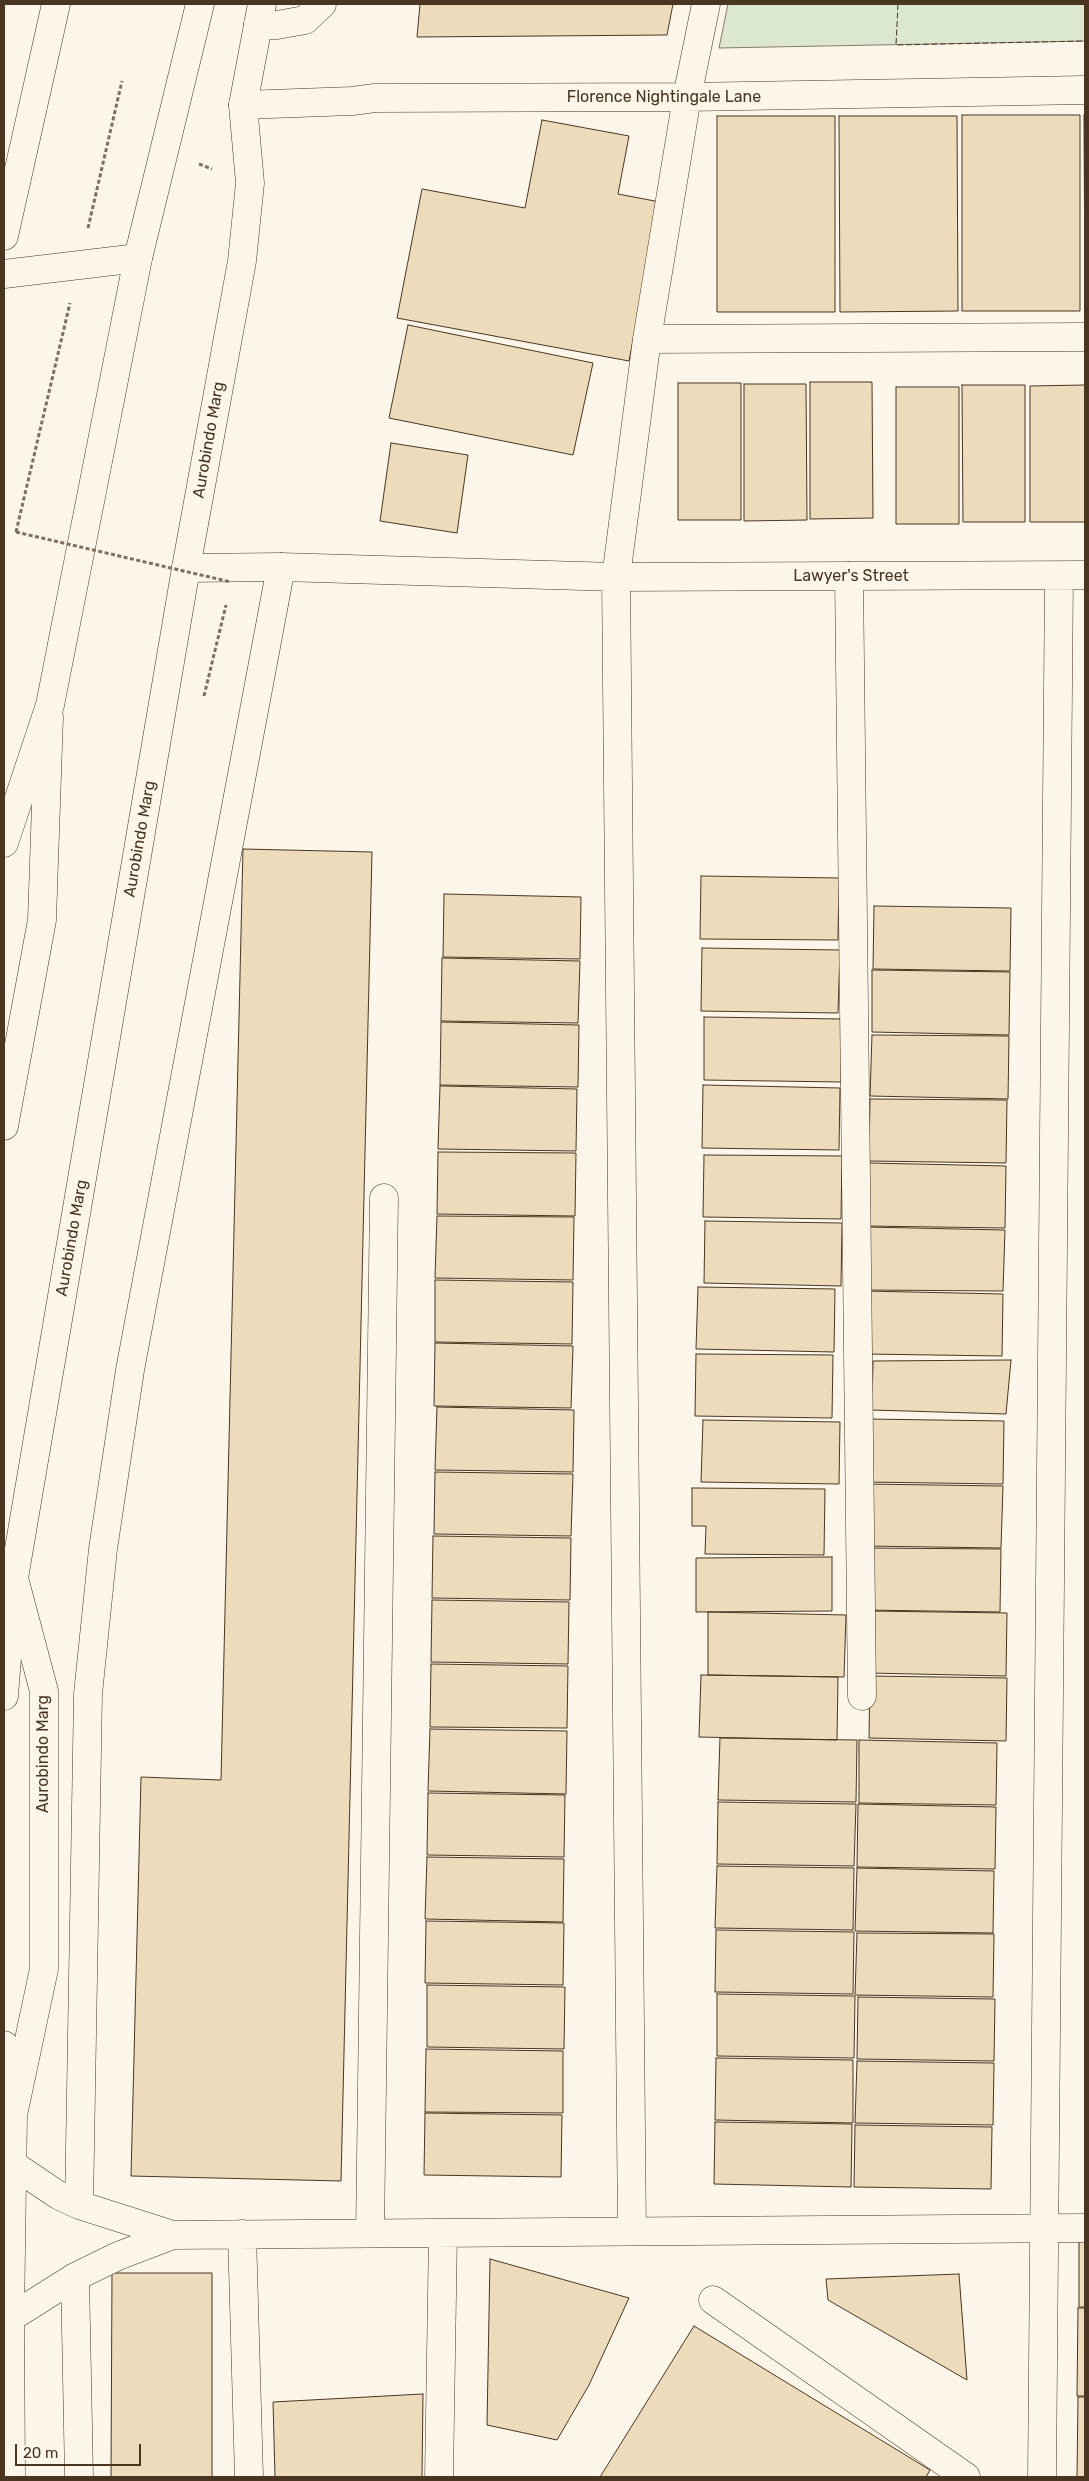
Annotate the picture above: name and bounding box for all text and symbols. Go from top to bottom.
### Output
street label: Florence Nightingale Lane [567,87,761,107]
street label: Aurobindo Marg [189,380,229,500]
street label: Lawyer's Street [793,566,909,586]
street label: Aurobindo Marg [120,779,160,899]
street label: Aurobindo Marg [52,1178,92,1298]
street label: Aurobindo Marg [33,1695,53,1813]
scale bar [18,2434,144,2466]
text: 20 m [23,2444,58,2462]

